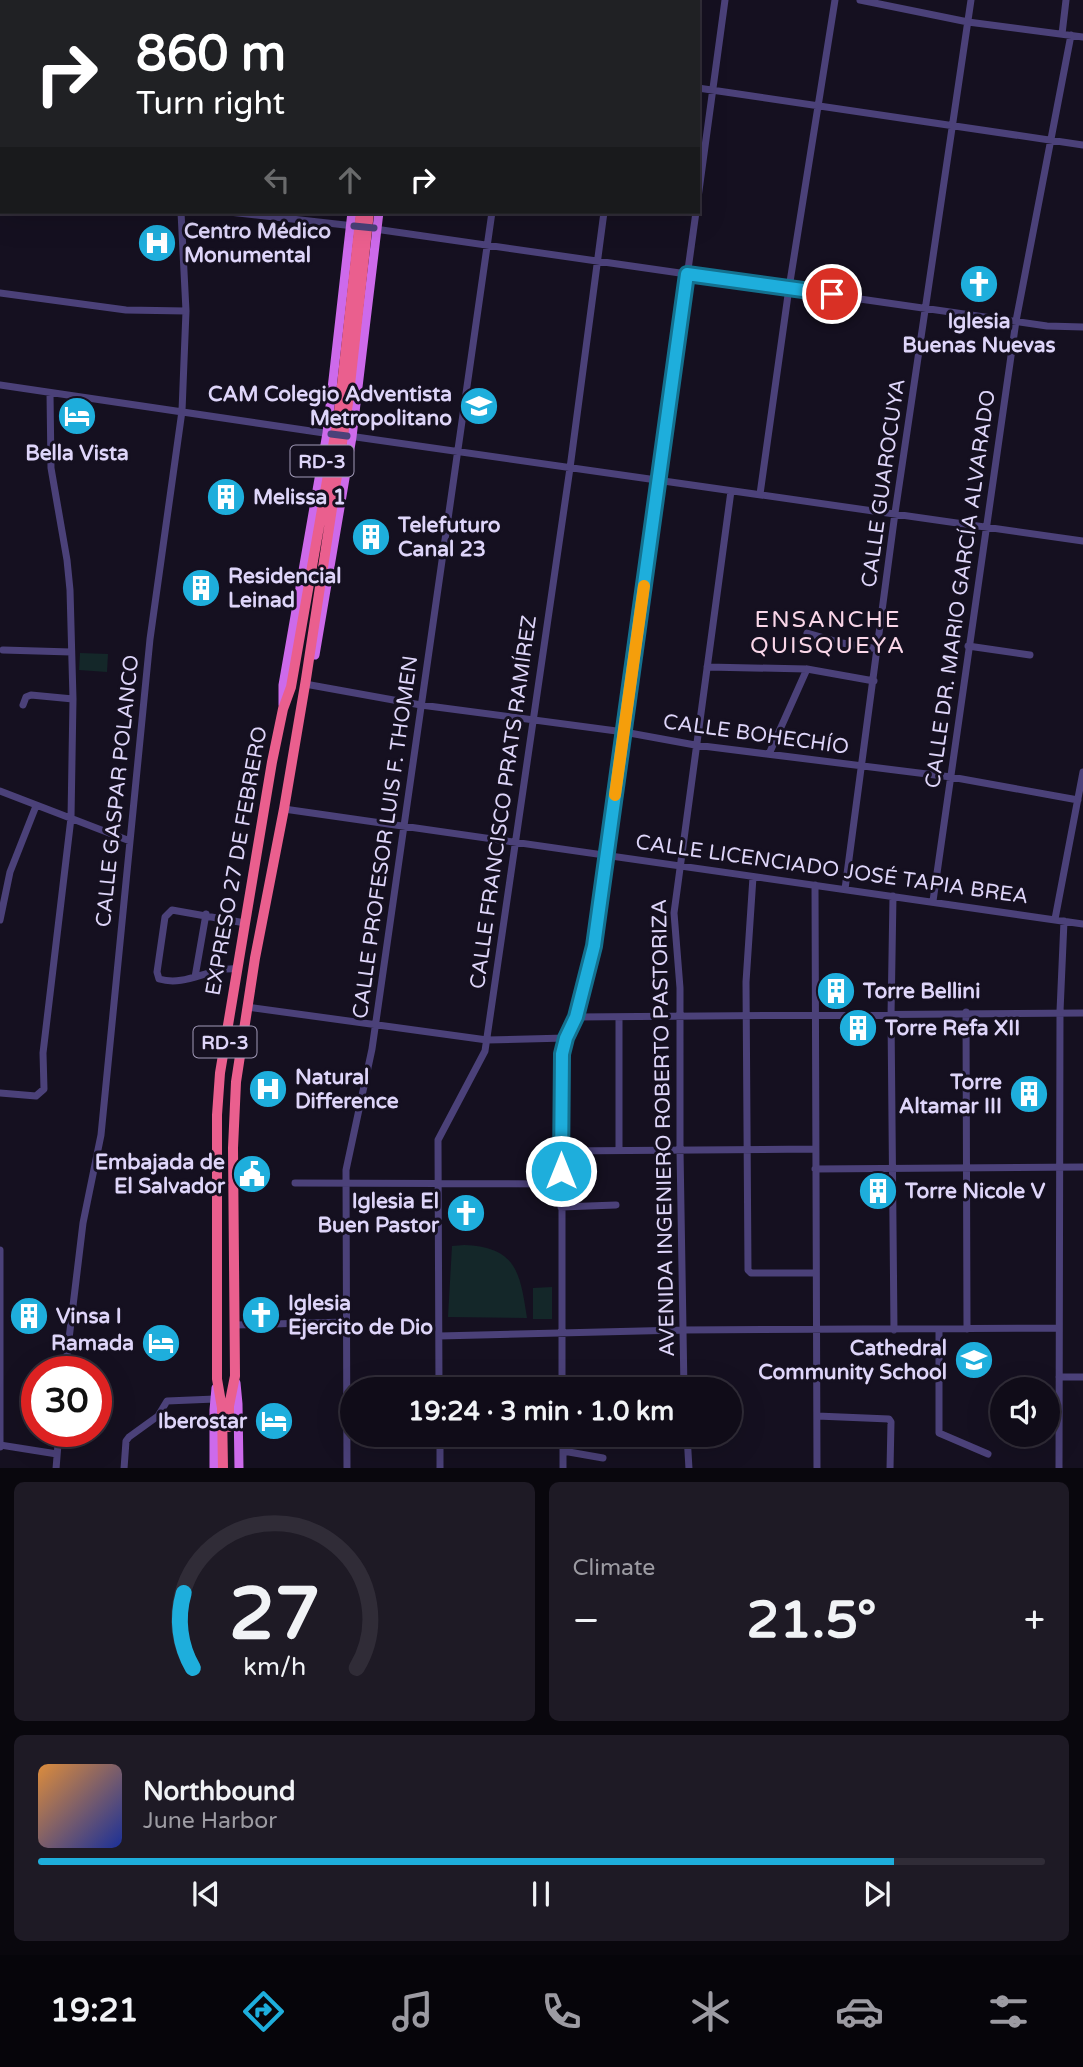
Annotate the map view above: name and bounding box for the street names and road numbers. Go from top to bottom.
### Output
street label: CALLE GUAROCUYA [856,377,911,589]
street label: CALLE DR. MARIO GARCÍA ALVARADO [920,388,1001,790]
road number: RD-3 [290,446,354,476]
street label: CALLE FRANCISCO PRATS RAMÍREZ [465,614,542,990]
street label: CALLE GASPAR POLANCO [91,654,144,928]
street label: CALLE PROFESOR LUIS F. THOMEN [348,654,423,1020]
street label: CALLE BOHECHÍO [661,709,851,760]
street label: EXPRESO 27 DE FEBRERO [200,725,273,998]
street label: CALLE LICENCIADO JOSÉ TAPIA BREA [634,830,1030,909]
street label: AVENIDA INGENIERO ROBERTO PASTORIZA [647,899,680,1357]
road number: RD-3 [194,1026,256,1058]

